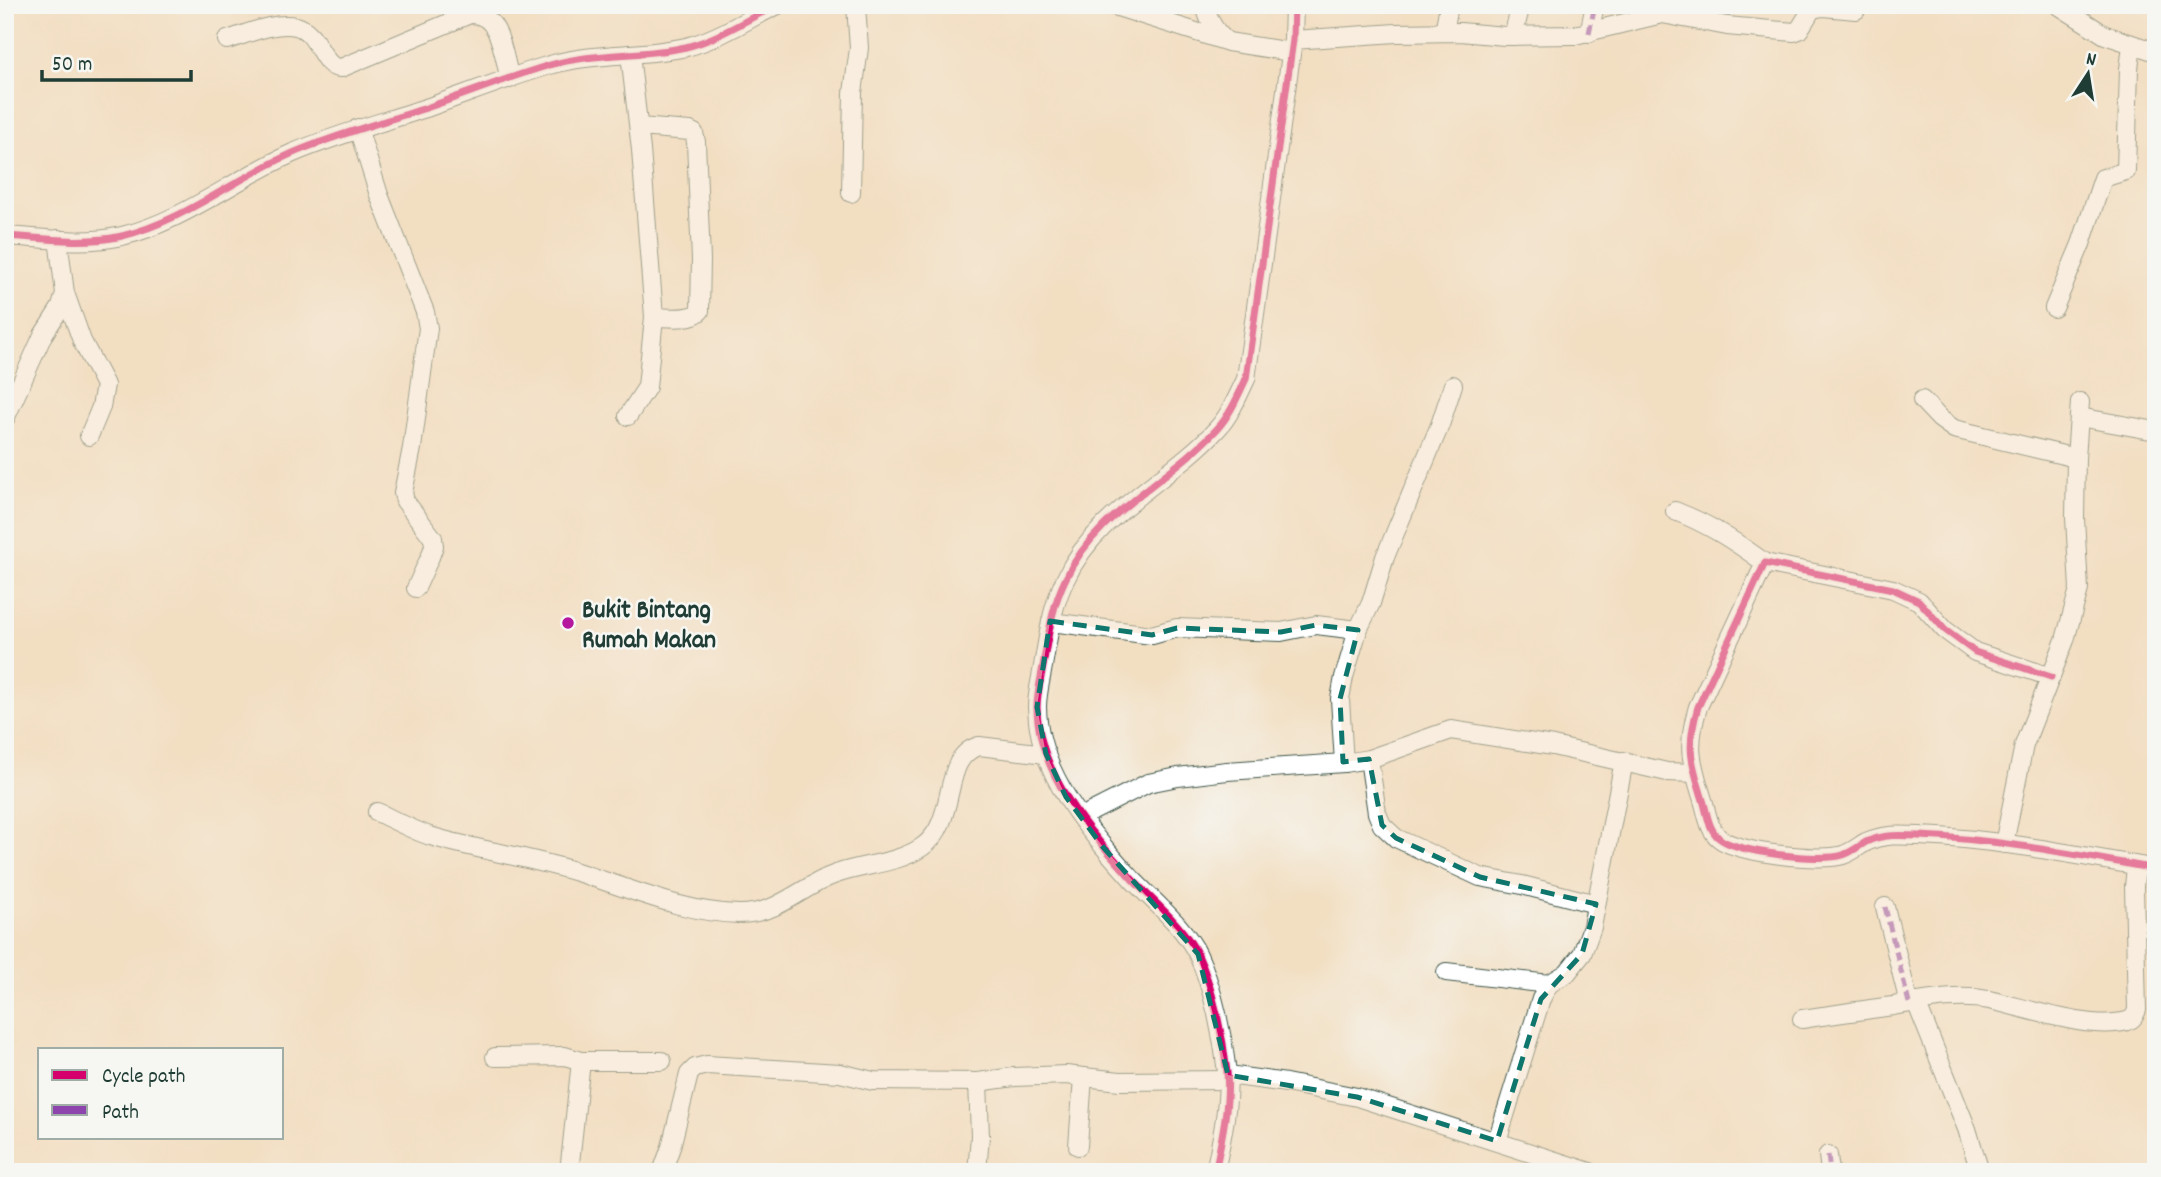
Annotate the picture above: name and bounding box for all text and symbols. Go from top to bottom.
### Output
scale bar [42,38,191,82]
north arrow [2052,38,2122,108]
text: N [2083,47,2098,75]
text: 50 m [52,51,92,81]
place label: Bukit Bintang Rumah Makan [582,593,716,660]
marker: Bukit Bintang Rumah Makan [560,615,576,631]
legend [38,1048,284,1138]
text: Cycle path [102,1063,185,1093]
text: Path [102,1099,139,1129]

